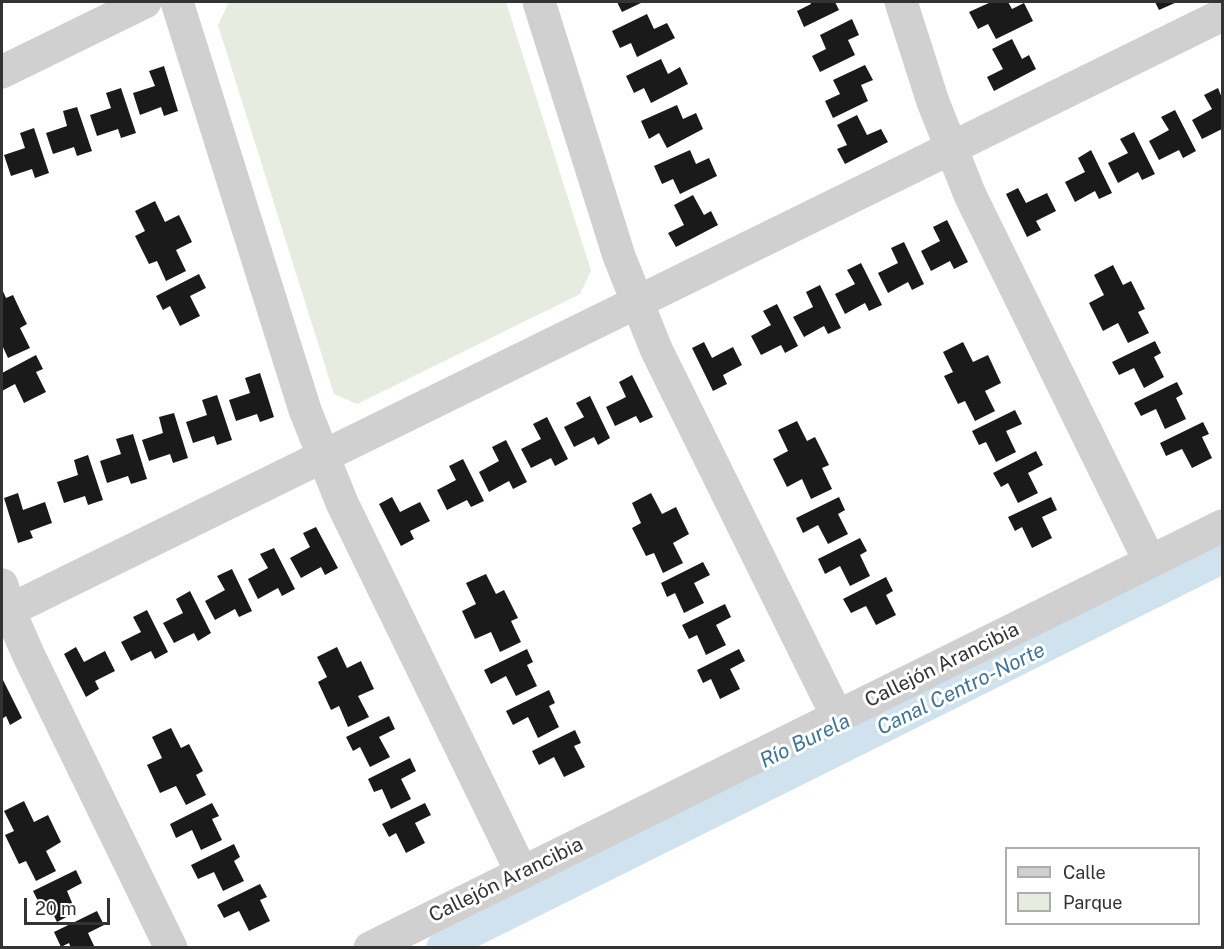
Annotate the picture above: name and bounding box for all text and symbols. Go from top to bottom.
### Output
street label: Callejón Arancibia [861,617,1023,713]
water label: Canal Centro-Norte [873,637,1049,741]
water label: Río Burela [756,708,854,774]
street label: Callejón Arancibia [425,832,587,928]
legend [1005,847,1200,925]
text: Calle [1063,862,1106,883]
scale bar [27,886,112,924]
text: Parque [1063,892,1123,913]
text: 20 m [35,898,77,919]

